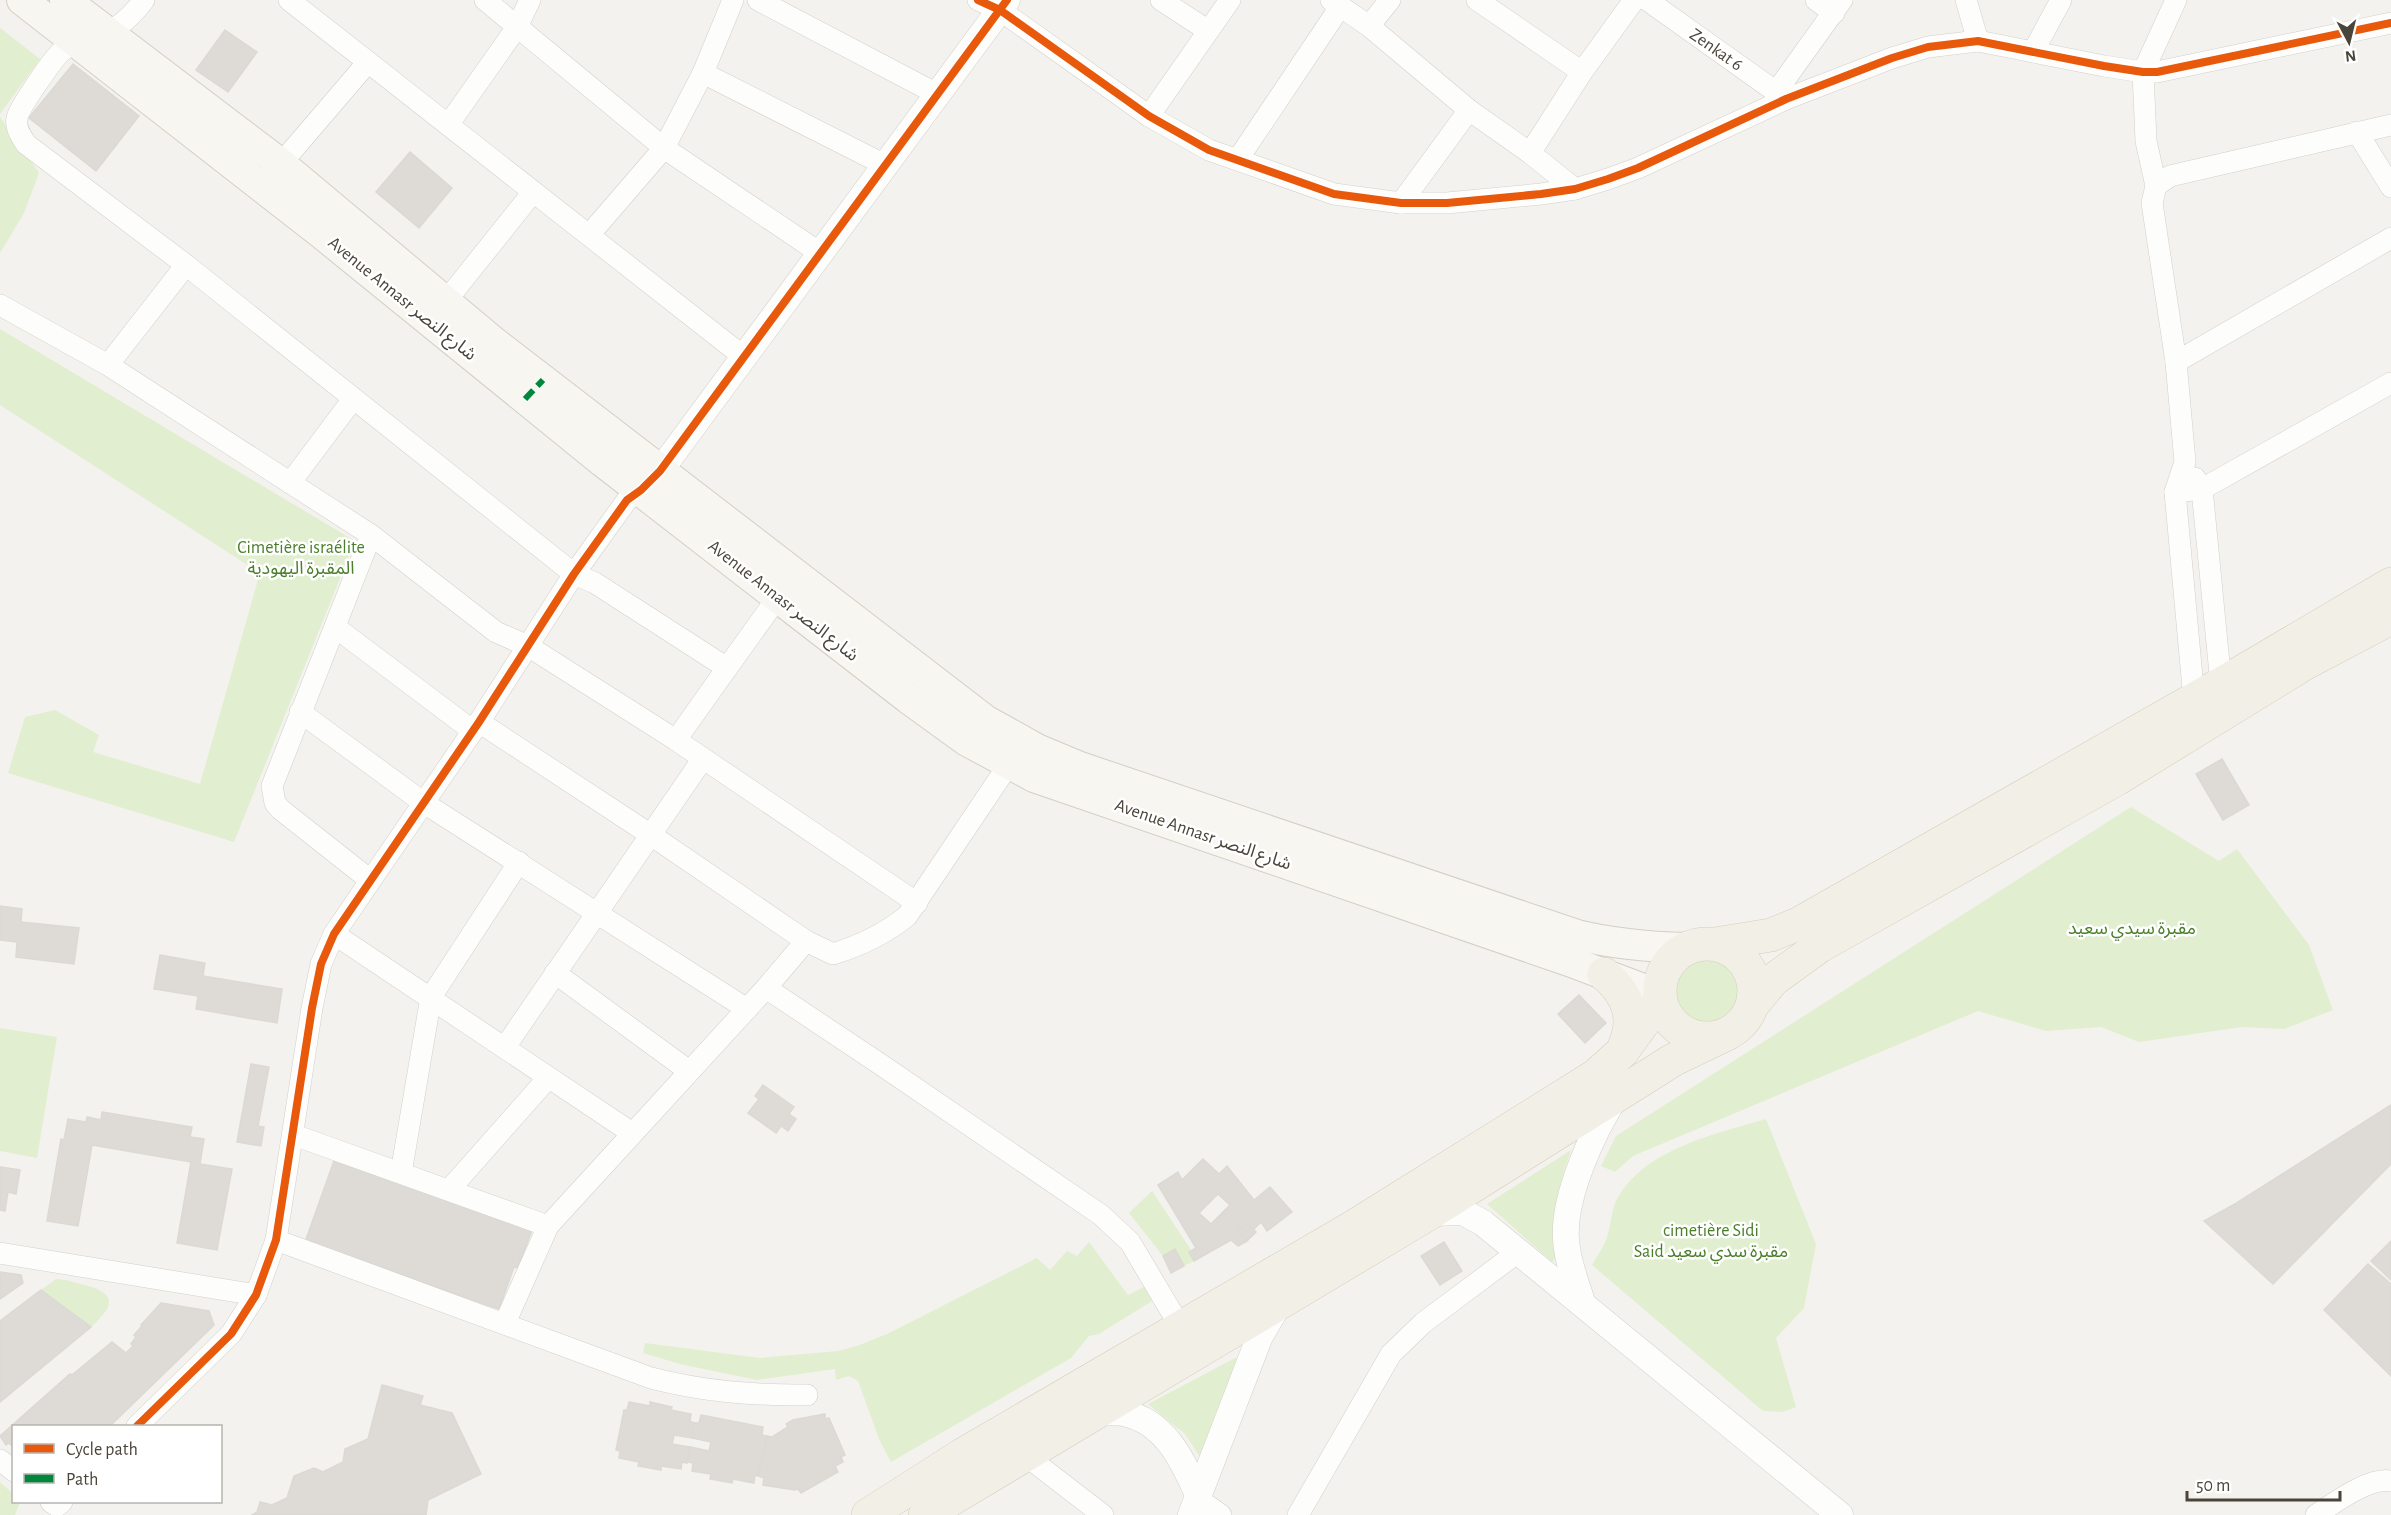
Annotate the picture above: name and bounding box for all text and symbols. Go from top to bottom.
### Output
north arrow [2319,12,2379,72]
street label: Zenkat 6 [1686,25,1746,75]
text: N [2344,47,2357,65]
street label: Avenue Annasr شارع النصر [322,234,480,367]
street label: Avenue Annasr شارع النصر [702,537,862,668]
park label: Cimetière israélite المقبرة اليهودية [237,539,365,579]
street label: Avenue Annasr شارع النصر [1111,796,1294,877]
park label: مقبرة سيدي سعيد [2068,920,2196,941]
park label: cimetière Sidi Said مقبرة سدي سعيد [1634,1222,1788,1264]
legend [12,1425,222,1503]
text: Cycle path [66,1441,138,1459]
scale bar [2187,1464,2340,1502]
text: Path [66,1471,98,1489]
text: 50 m [2196,1477,2230,1495]

